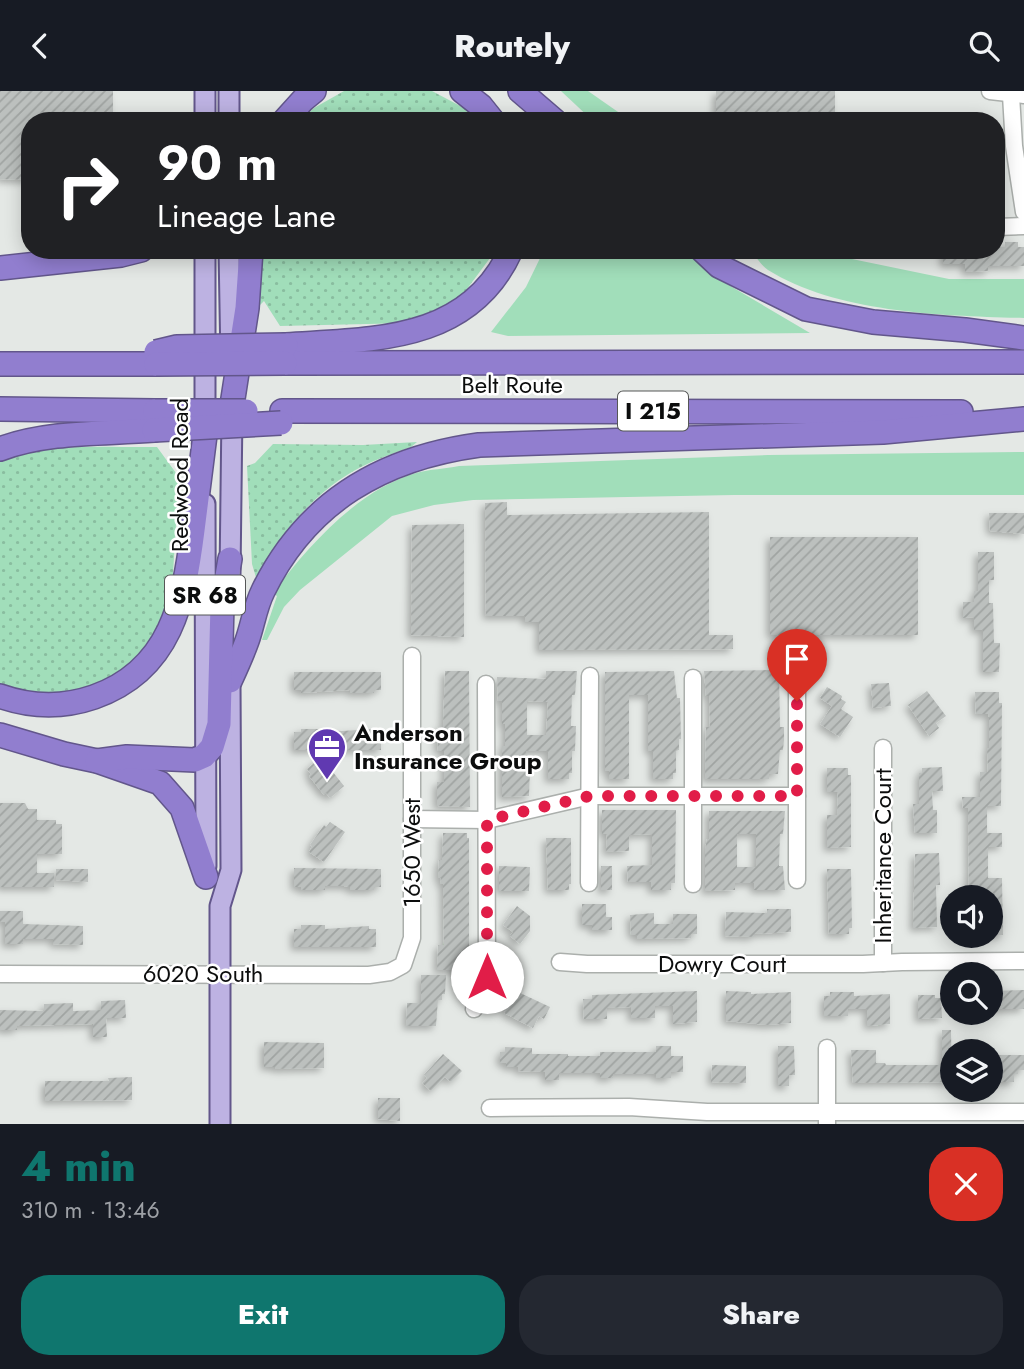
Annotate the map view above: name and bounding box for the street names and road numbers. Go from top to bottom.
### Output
street label: Belt Route [461,367,563,402]
road number: I 215 [618,391,688,431]
street label: Redwood Road [162,398,197,552]
road number: SR 68 [165,575,245,615]
street label: Inheritance Court [865,768,900,943]
street label: 1650 West [394,798,429,908]
street label: Dowry Court [658,946,786,981]
street label: 6020 South [143,956,263,991]

